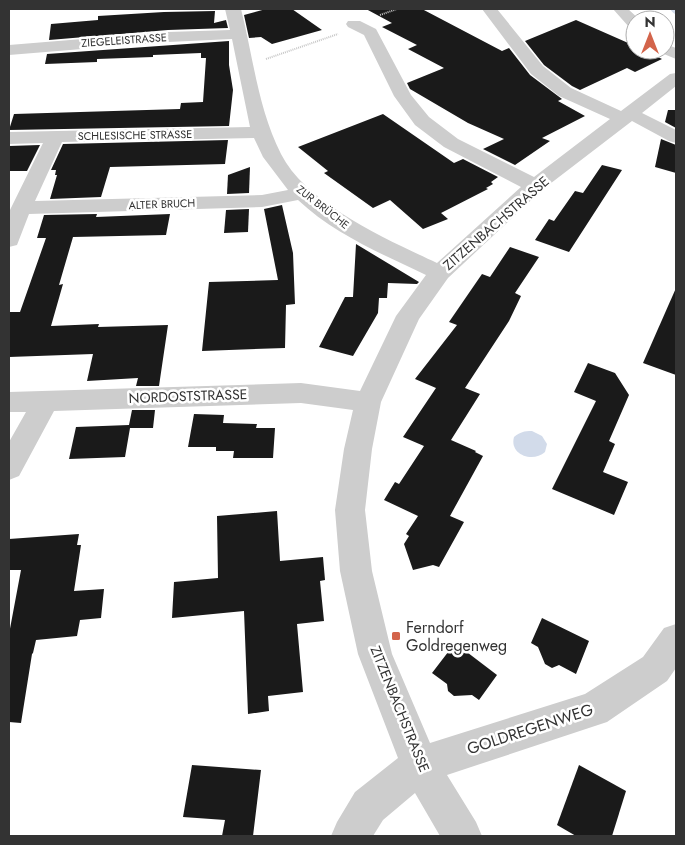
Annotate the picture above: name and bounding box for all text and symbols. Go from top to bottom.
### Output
north arrow [625,10,675,60]
text: N [644,12,656,32]
street label: ZIEGELEISTRASSE [81,29,167,51]
street label: SCHLESISCHE STRASSE [78,126,192,144]
street label: ZITZENBACHSTRASSE [439,171,553,275]
street label: ZUR BRÜCHE [293,181,353,233]
street label: ALTER BRUCH [128,195,196,213]
street label: NORDOSTSTRASSE [128,384,248,408]
place label: Ferndorf Goldregenweg [406,616,507,657]
marker: Ferndorf Goldregenweg [390,630,402,642]
street label: ZITZENBACHSTRASSE [366,643,434,775]
street label: GOLDREGENWEG [464,698,596,760]

